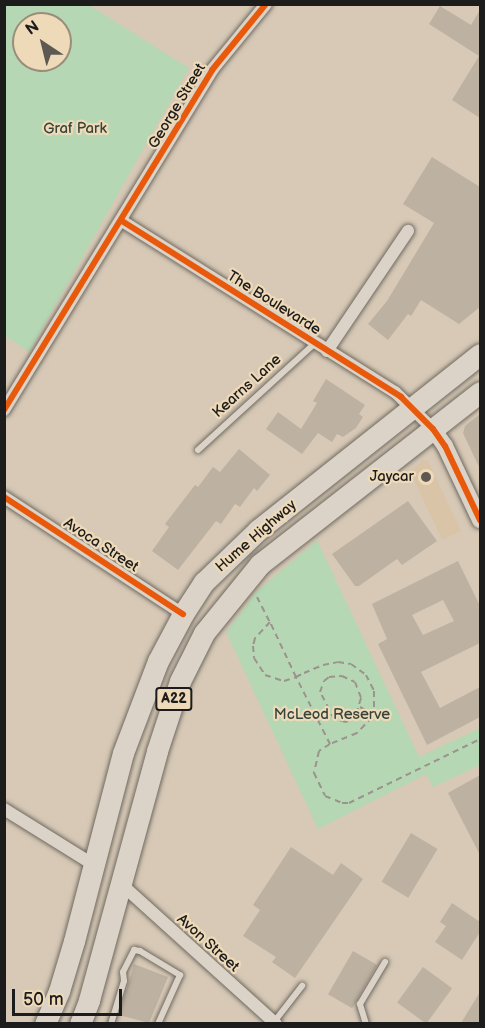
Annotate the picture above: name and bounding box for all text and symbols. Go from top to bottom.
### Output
north arrow [12,12,72,72]
text: N [22,17,43,40]
street label: George Street [144,60,210,152]
park label: Graf Park [43,120,107,138]
street label: The Boulevarde [224,267,324,339]
street label: Kearns Lane [209,350,285,422]
place label: Jaycar [370,468,414,486]
marker: Jaycar [419,470,433,484]
street label: Hume Highway [212,496,300,576]
street label: Avoca Street [60,514,142,576]
road number: A22 [154,688,194,710]
park label: McLeod Reserve [274,706,390,724]
street label: Avon Street [173,910,243,976]
scale bar [15,977,124,1015]
text: 50 m [23,989,64,1010]

